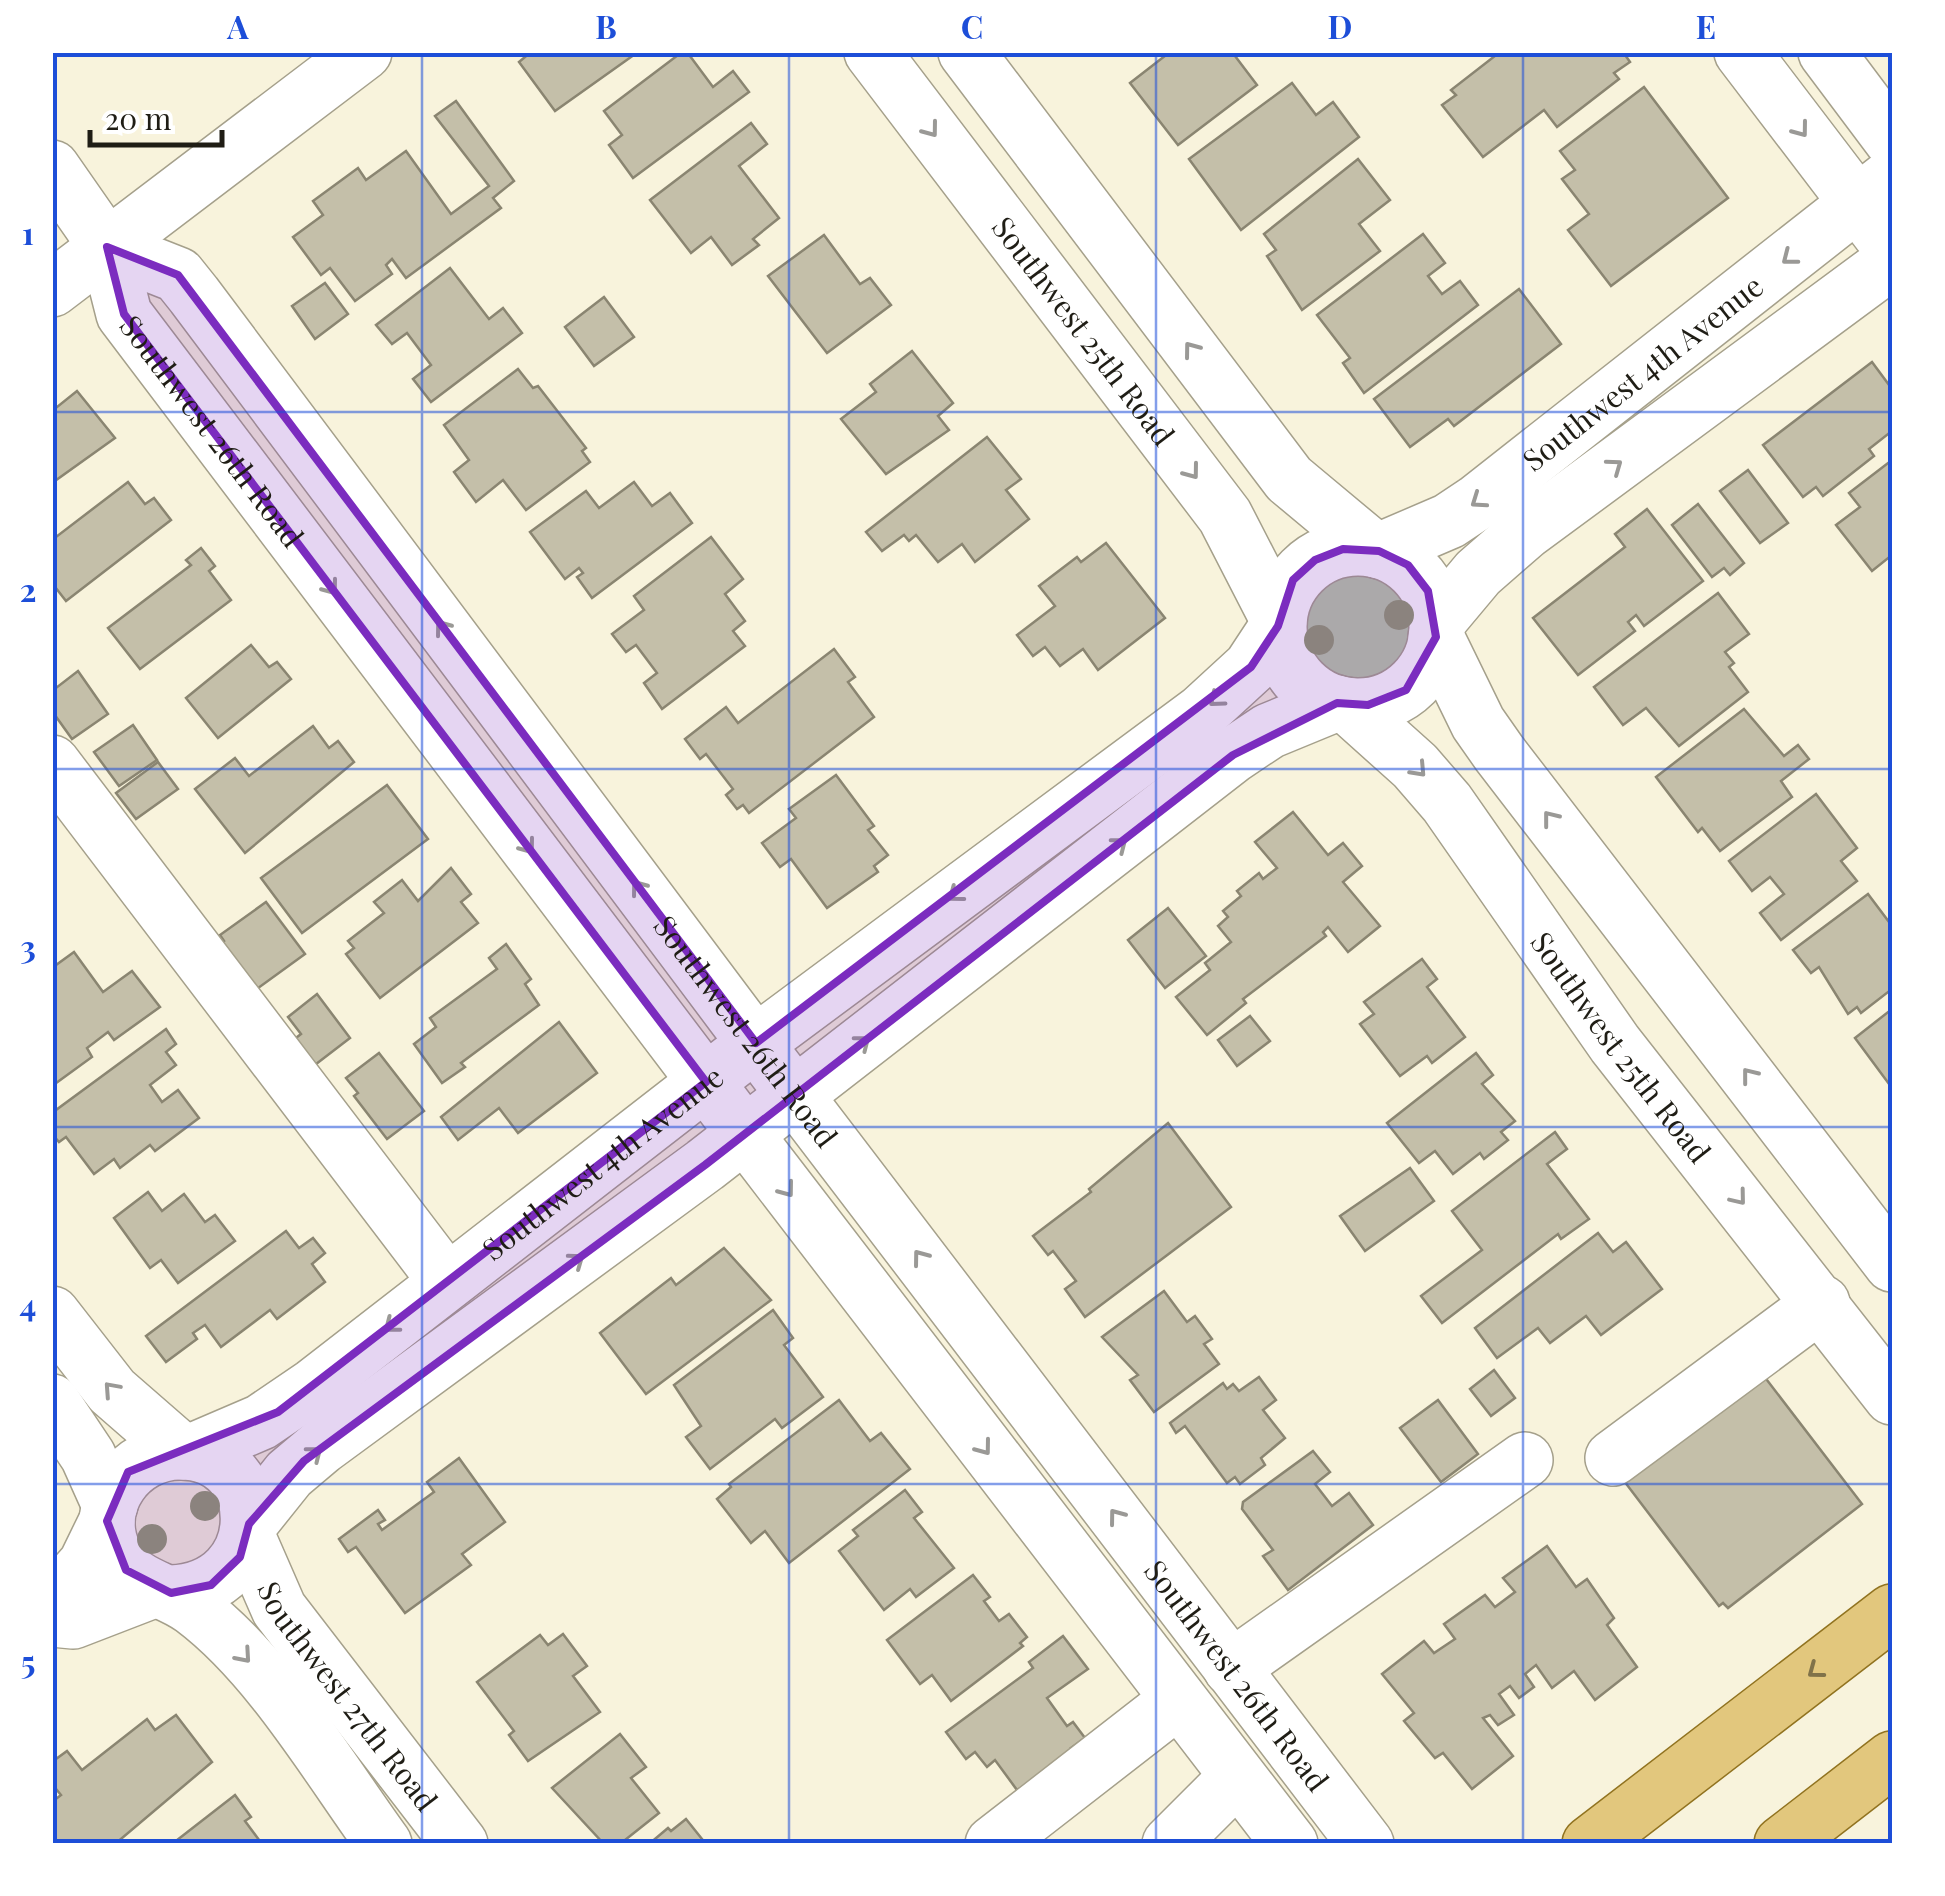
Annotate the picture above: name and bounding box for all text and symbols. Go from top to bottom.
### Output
text: A [226,4,249,47]
text: B [595,4,617,47]
text: C [961,4,983,47]
text: D [1328,4,1352,47]
text: E [1696,4,1716,47]
scale bar [90,85,222,147]
text: 20 m [105,98,172,138]
one-way arrow [920,119,937,137]
one-way arrow [1790,119,1807,137]
street label: Southwest 25th Road [984,208,1184,453]
text: 1 [22,210,34,253]
one-way arrow [1782,246,1800,264]
street label: Southwest 4th Avenue [1514,265,1771,479]
street label: Southwest 26th Road [112,307,313,555]
one-way arrow [1186,342,1203,360]
one-way arrow [1180,461,1197,479]
one-way arrow [1604,461,1622,478]
one-way arrow [1470,489,1489,507]
text: 2 [20,567,36,610]
one-way arrow [320,577,337,595]
one-way arrow [437,620,454,638]
one-way arrow [1209,689,1227,707]
one-way arrow [1407,759,1425,777]
one-way arrow [1544,811,1562,829]
one-way arrow [516,836,533,854]
one-way arrow [1109,838,1127,855]
one-way arrow [632,880,649,898]
one-way arrow [948,883,966,900]
street label: Southwest 26th Road [646,907,847,1155]
street label: Southwest 25th Road [1522,923,1720,1170]
text: 3 [20,924,36,967]
one-way arrow [852,1037,870,1054]
street label: Southwest 4th Avenue [473,1056,731,1269]
one-way arrow [1743,1068,1761,1086]
one-way arrow [775,1178,793,1196]
one-way arrow [1727,1187,1745,1205]
one-way arrow [914,1250,931,1268]
one-way arrow [565,1254,584,1273]
text: 4 [20,1282,36,1325]
one-way arrow [384,1314,402,1332]
one-way arrow [104,1382,122,1401]
one-way arrow [973,1437,990,1455]
one-way arrow [304,1447,322,1464]
one-way arrow [1110,1509,1128,1527]
street label: Southwest 26th Road [1136,1551,1338,1799]
street label: Southwest 27th Road [249,1575,447,1819]
text: 5 [21,1639,35,1682]
one-way arrow [233,1645,251,1663]
one-way arrow [1808,1659,1826,1677]

